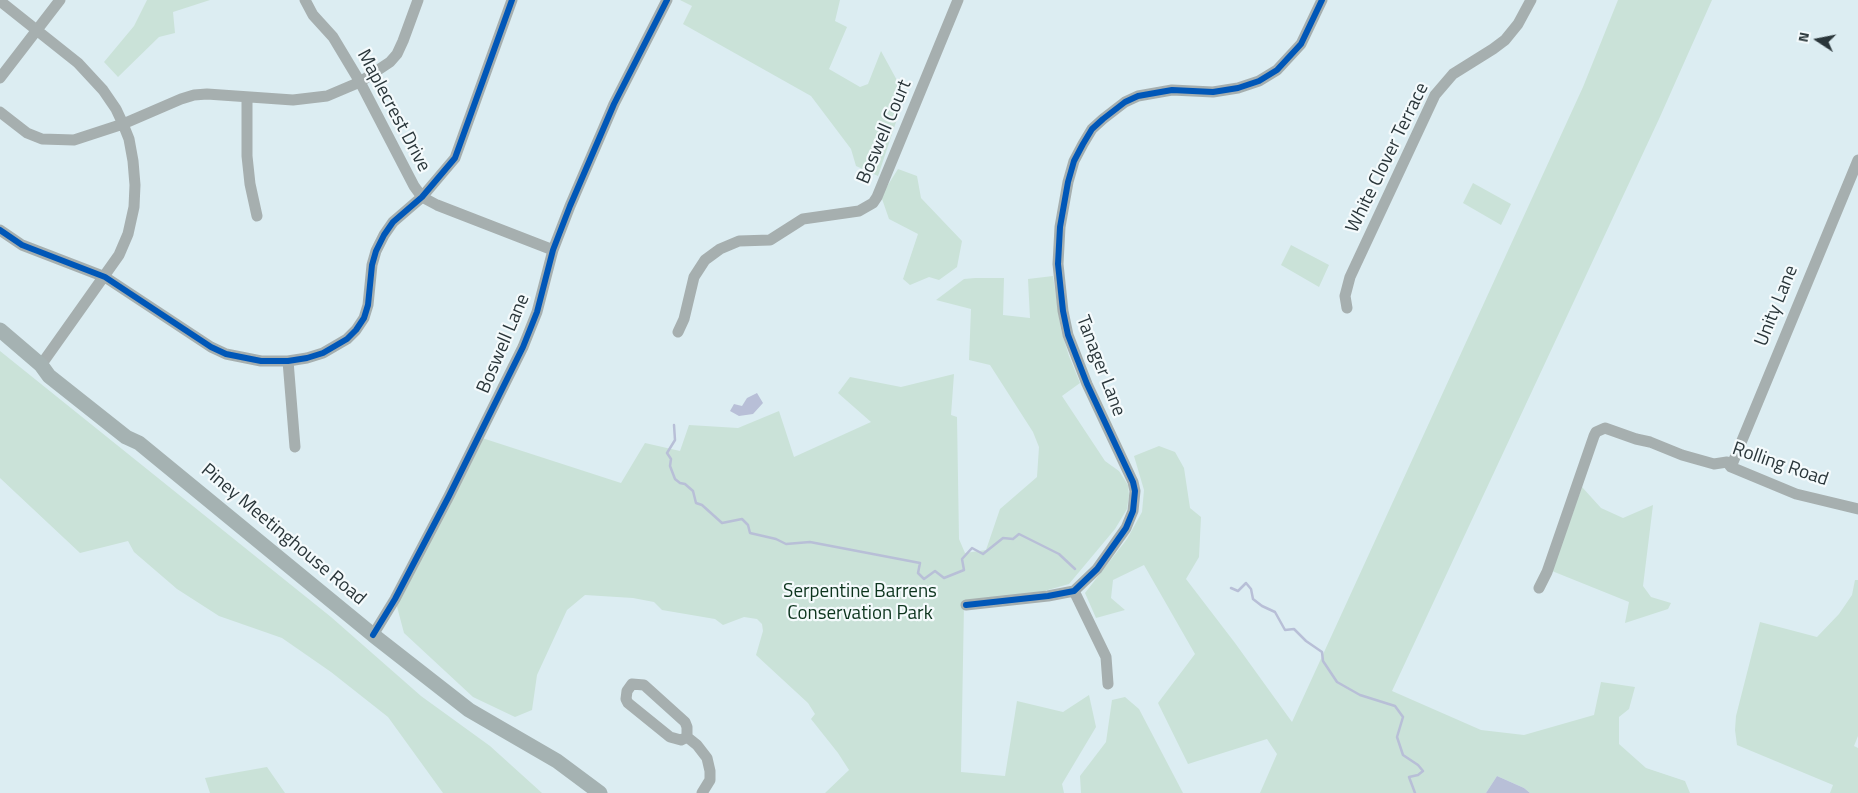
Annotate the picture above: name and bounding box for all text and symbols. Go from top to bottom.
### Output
north arrow [1793,15,1843,65]
text: N [1792,30,1814,44]
street label: Maplecrest Drive [351,46,435,176]
street label: Boswell Court [853,76,917,188]
street label: White Clover Terrace [1342,79,1434,237]
street label: Unity Lane [1751,262,1803,350]
street label: Boswell Lane [473,291,535,397]
street label: Tanager Lane [1070,312,1130,420]
street label: Rolling Road [1729,438,1831,492]
street label: Piney Meetinghouse Road [196,459,370,611]
park label: Serpentine Barrens Conservation Park [783,581,937,625]

